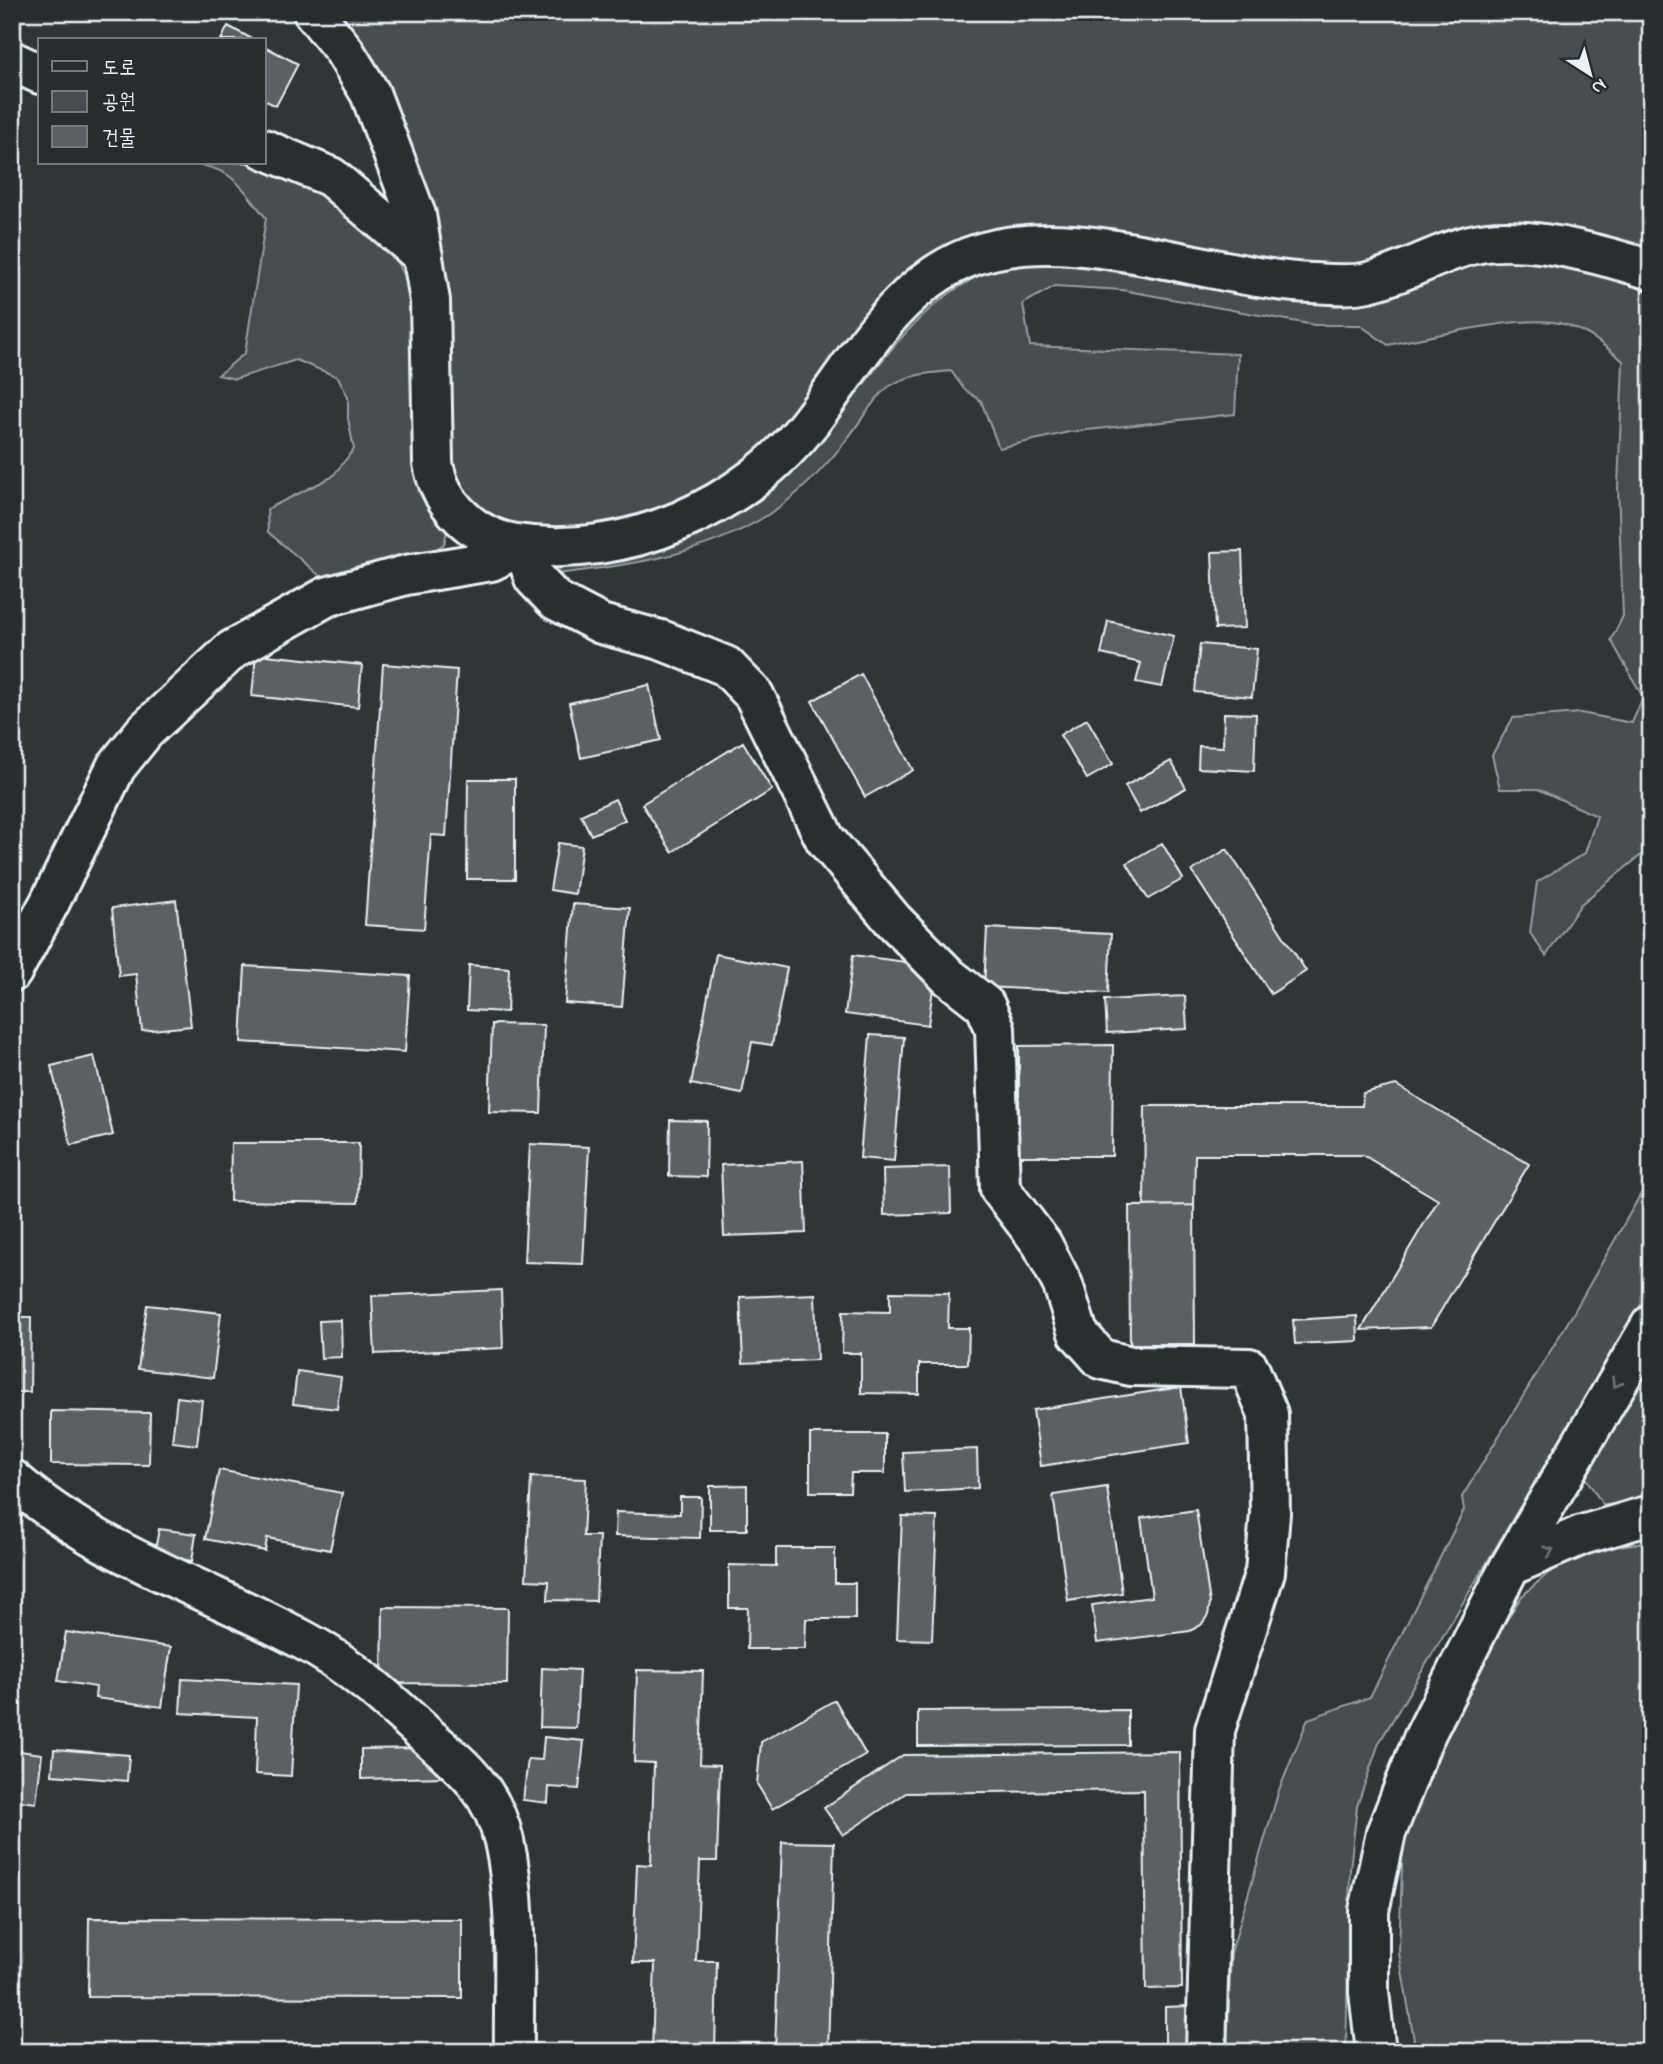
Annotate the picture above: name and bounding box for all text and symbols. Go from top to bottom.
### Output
legend [38,38,266,164]
north arrow [1554,38,1624,108]
text: 도로 [102,54,136,84]
text: N [1585,71,1612,101]
text: 공원 [102,88,136,118]
text: 건물 [102,124,136,154]
one-way arrow [1611,1376,1624,1389]
one-way arrow [1542,1545,1554,1559]

